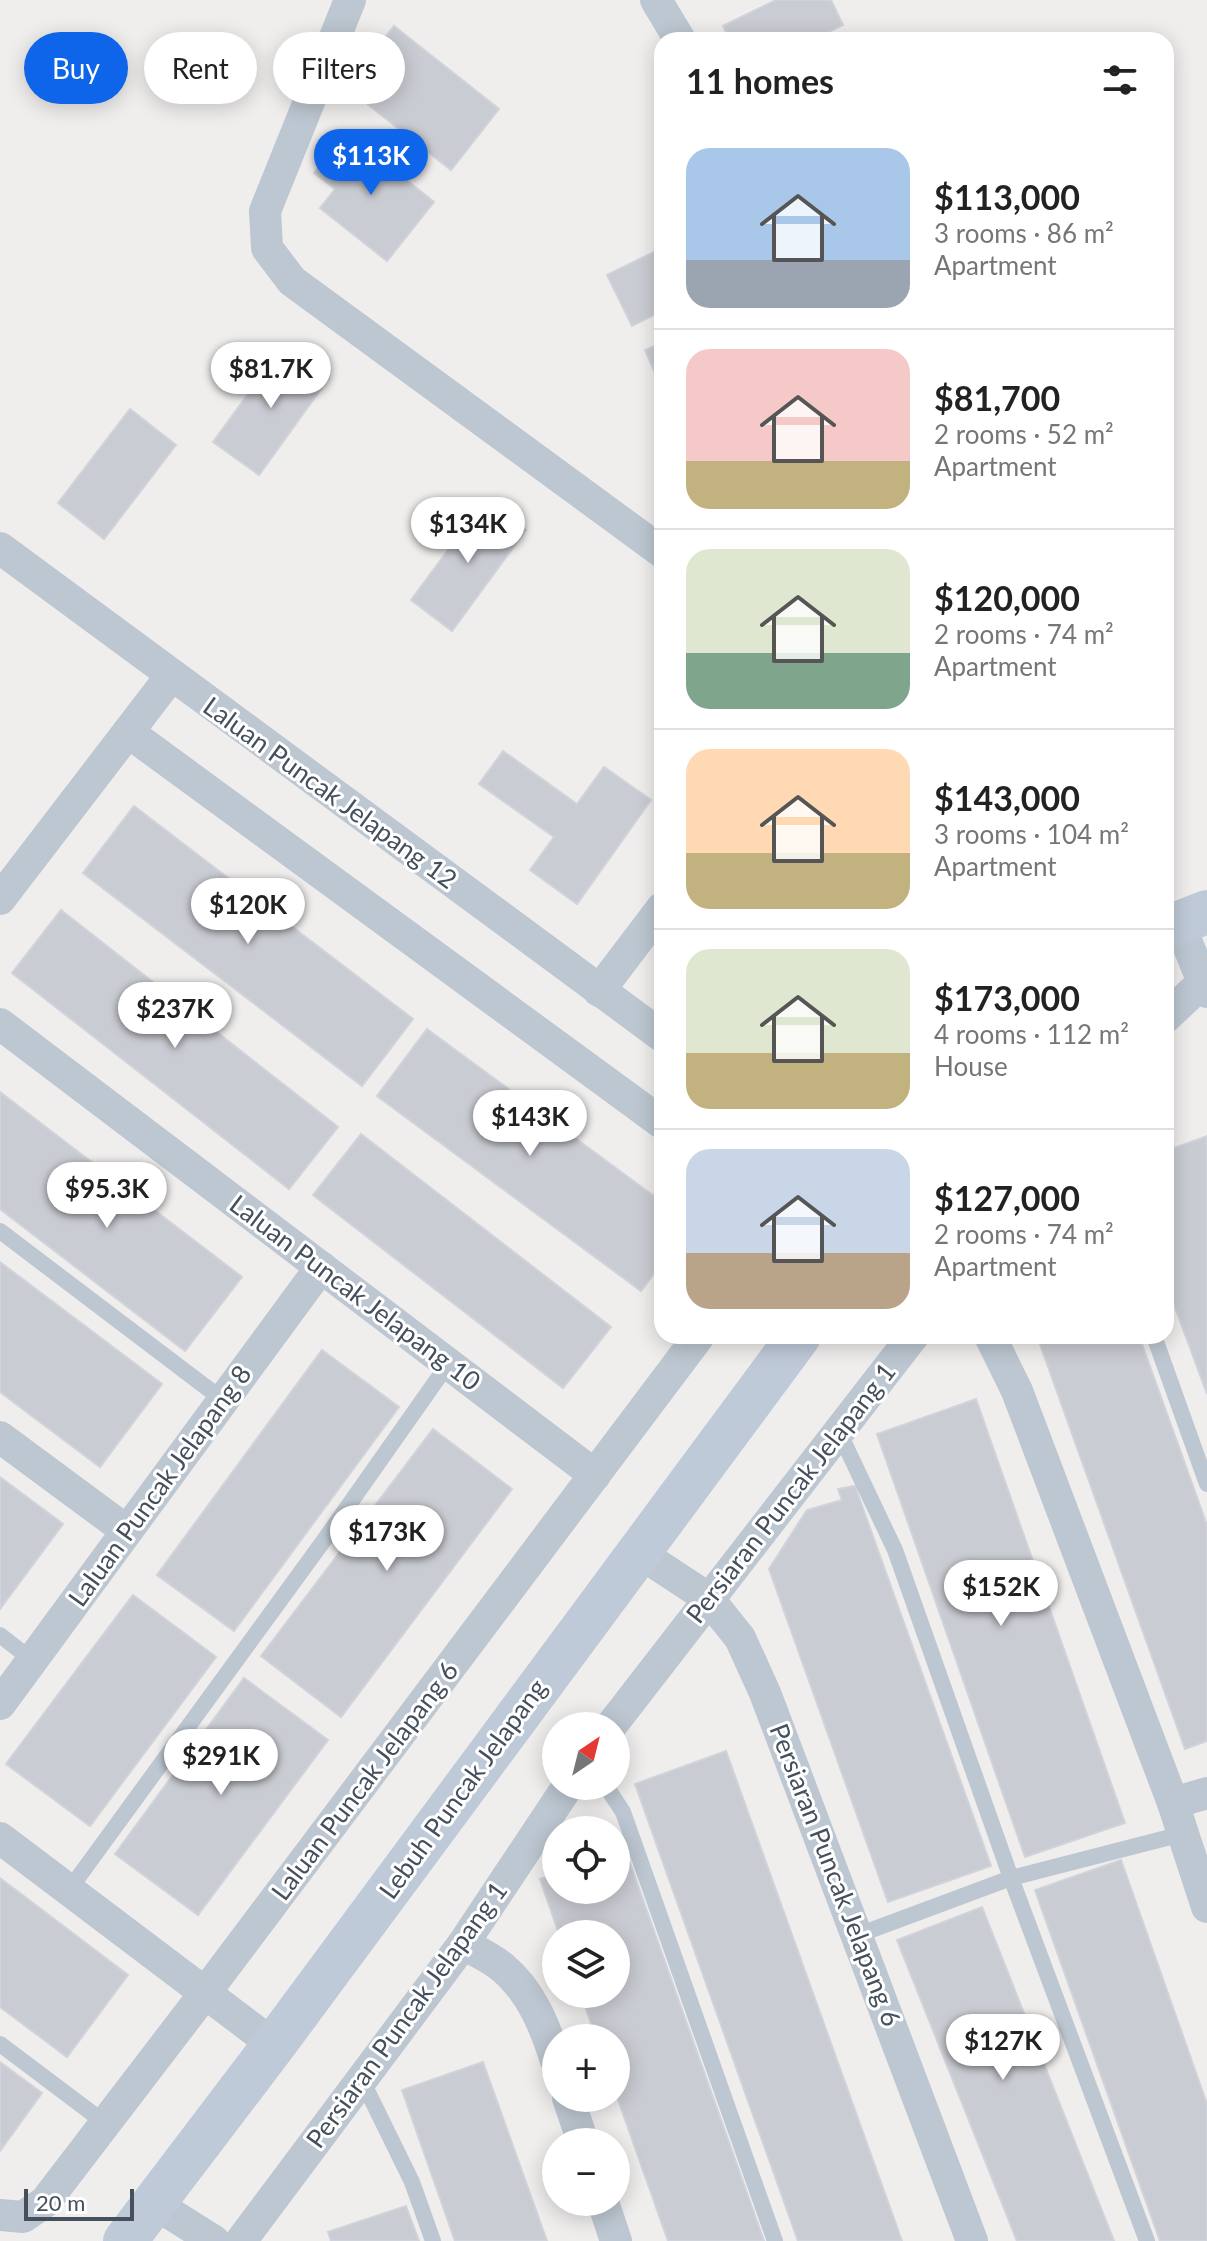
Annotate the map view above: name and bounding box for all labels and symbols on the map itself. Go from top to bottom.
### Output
pin: $113K [315,129,427,197]
pin: $81.7K [206,342,336,410]
pin: $134K [412,497,524,565]
street label: Laluan Puncak Jelapang 12 [198,689,464,895]
pin: $120K [192,878,304,946]
pin: $237K [119,982,231,1050]
pin: $143K [474,1090,586,1158]
pin: $95.3K [42,1162,172,1230]
street label: Laluan Puncak Jelapang 10 [224,1187,487,1397]
street label: Persiaran Puncak Jelapang 1 [679,1356,902,1629]
street label: Laluan Puncak Jelapang 8 [61,1358,258,1612]
pin: $173K [331,1505,443,1573]
pin: $152K [945,1560,1057,1628]
street label: Laluan Puncak Jelapang 6 [264,1655,464,1906]
street label: Lebuh Puncak Jelapang [372,1672,553,1905]
north arrow [542,1712,630,1800]
street label: Persiaran Puncak Jelapang 6 [763,1719,908,2030]
pin: $291K [165,1729,277,1797]
street label: Persiaran Puncak Jelapang 1 [299,1875,514,2154]
pin: $127K [947,2014,1059,2082]
scale bar [24,2185,134,2221]

